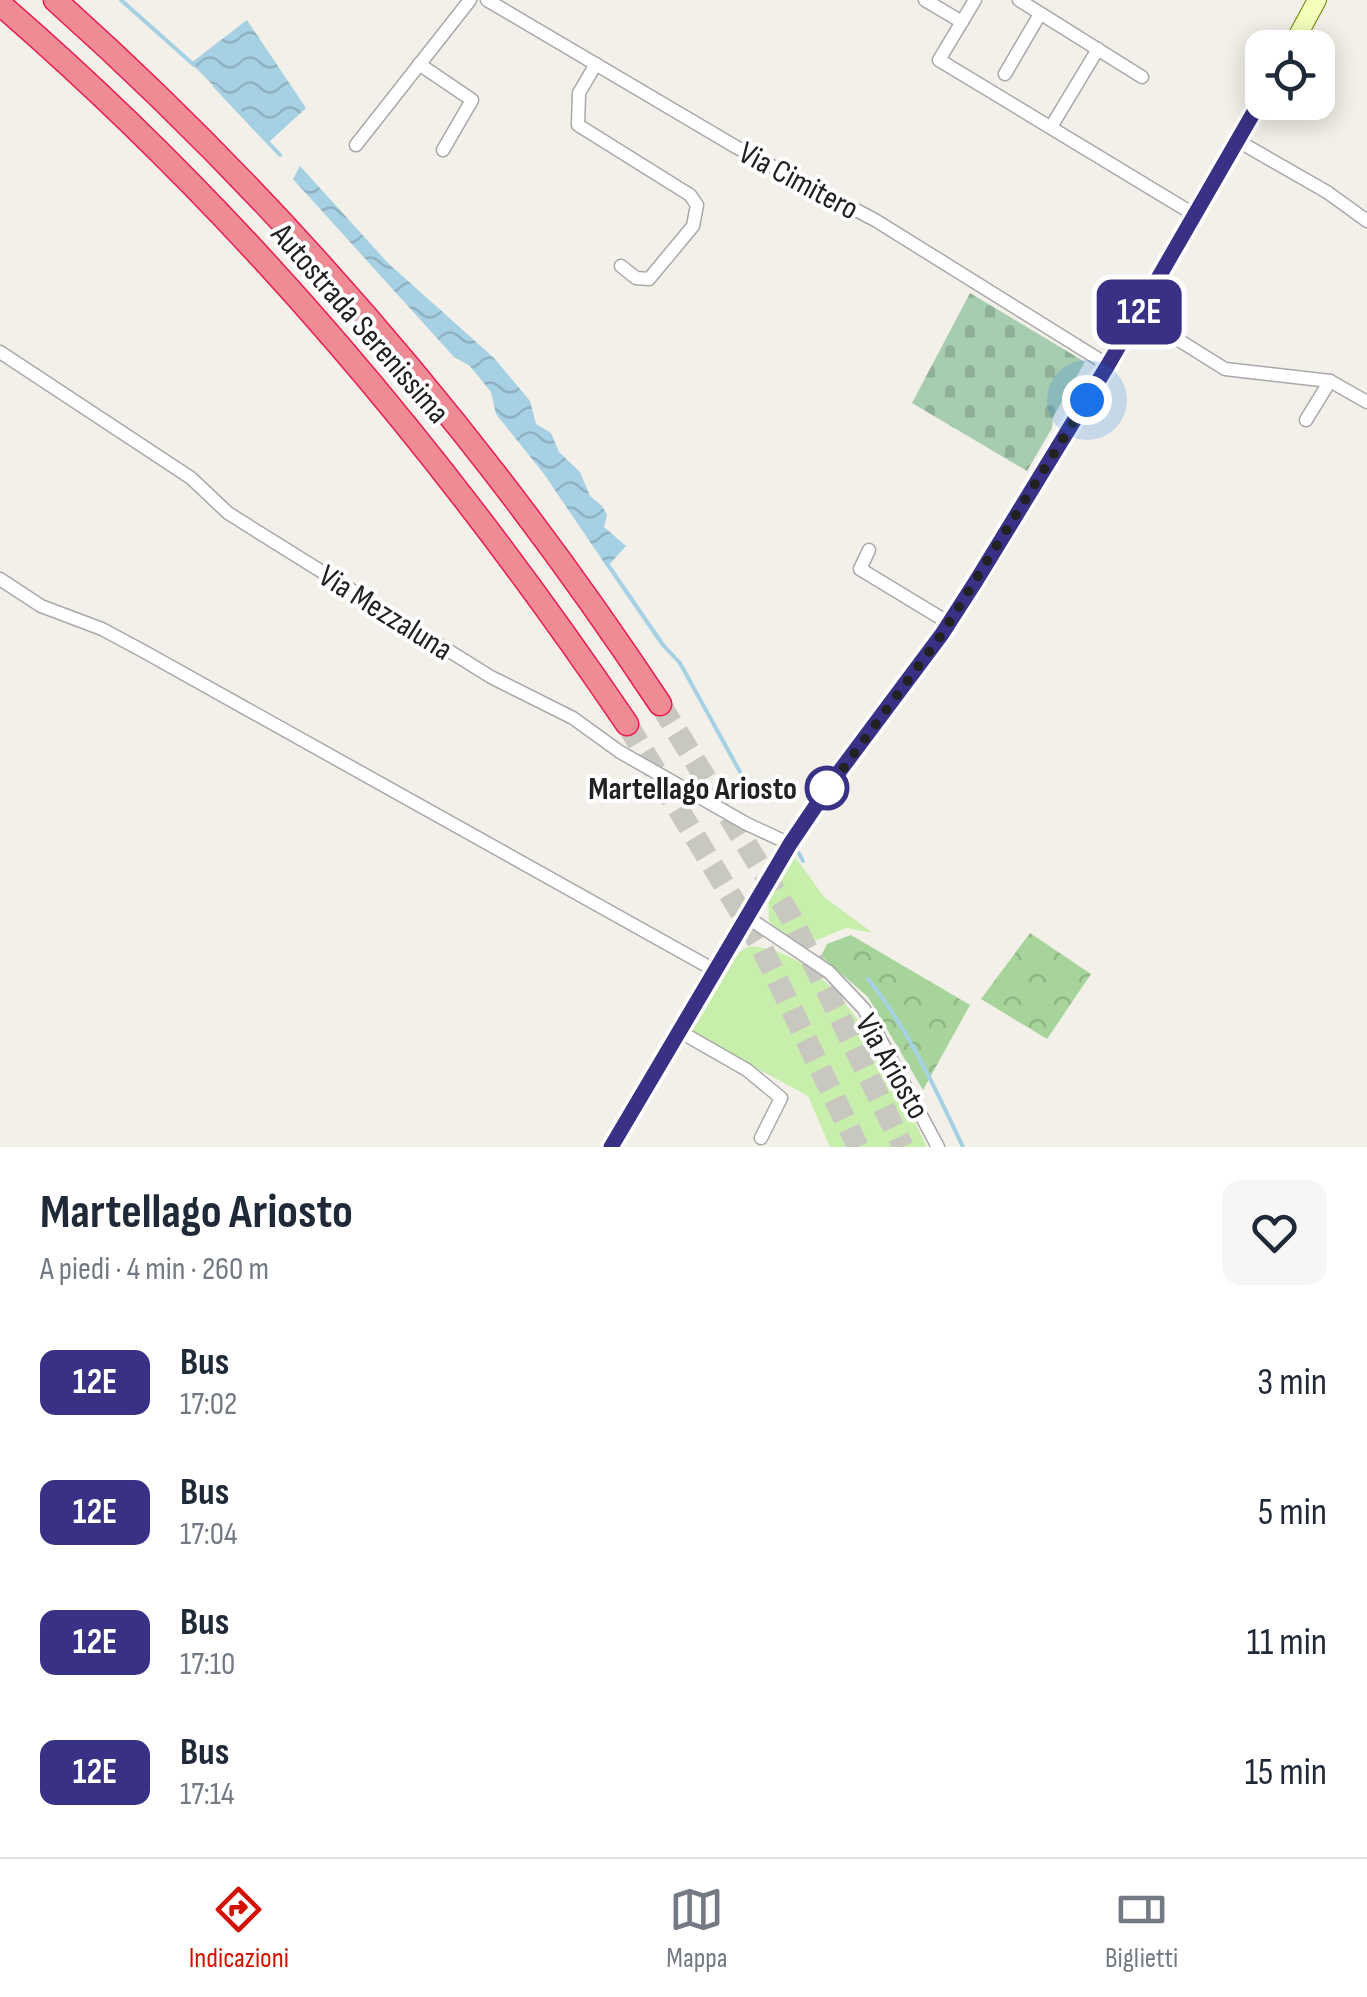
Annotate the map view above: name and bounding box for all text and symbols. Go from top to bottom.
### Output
map controls [1245,30,1335,120]
button: locate [1245,30,1335,120]
street label: Via Cimitero [732,134,865,229]
street label: Autostrada Serenissima [262,215,457,432]
line badge: 12E [1082,280,1196,344]
text: 12E [1117,291,1161,334]
your location [1062,375,1112,425]
street label: Via Mezzaluna [311,557,459,670]
marker: Martellago Ariosto [806,767,848,809]
place label: Martellago Ariosto [588,770,797,809]
street label: Via Ariosto [846,1007,937,1126]
button: heart [1222,1180,1327,1285]
text: Martellago Ariosto [40,1184,353,1241]
text: A piedi · 4 min · 260 m [40,1250,269,1289]
text: Bus [180,1340,229,1385]
text: 3 min [1257,1360,1327,1405]
text: 12E [73,1361,117,1404]
text: 17:02 [180,1385,237,1424]
text: Bus [180,1470,229,1515]
text: 5 min [1258,1490,1327,1535]
text: 12E [73,1491,117,1534]
text: 17:04 [180,1515,237,1554]
text: Bus [180,1600,229,1645]
text: 11 min [1247,1620,1327,1665]
text: 12E [73,1621,117,1664]
text: 17:10 [180,1645,235,1684]
text: Bus [180,1730,229,1775]
text: 15 min [1245,1750,1327,1795]
text: 12E [73,1751,117,1794]
text: 17:14 [180,1775,234,1814]
tab: Indicazioni [189,1882,289,1975]
tab: Mappa [666,1882,728,1975]
tab: Biglietti [1105,1882,1178,1975]

